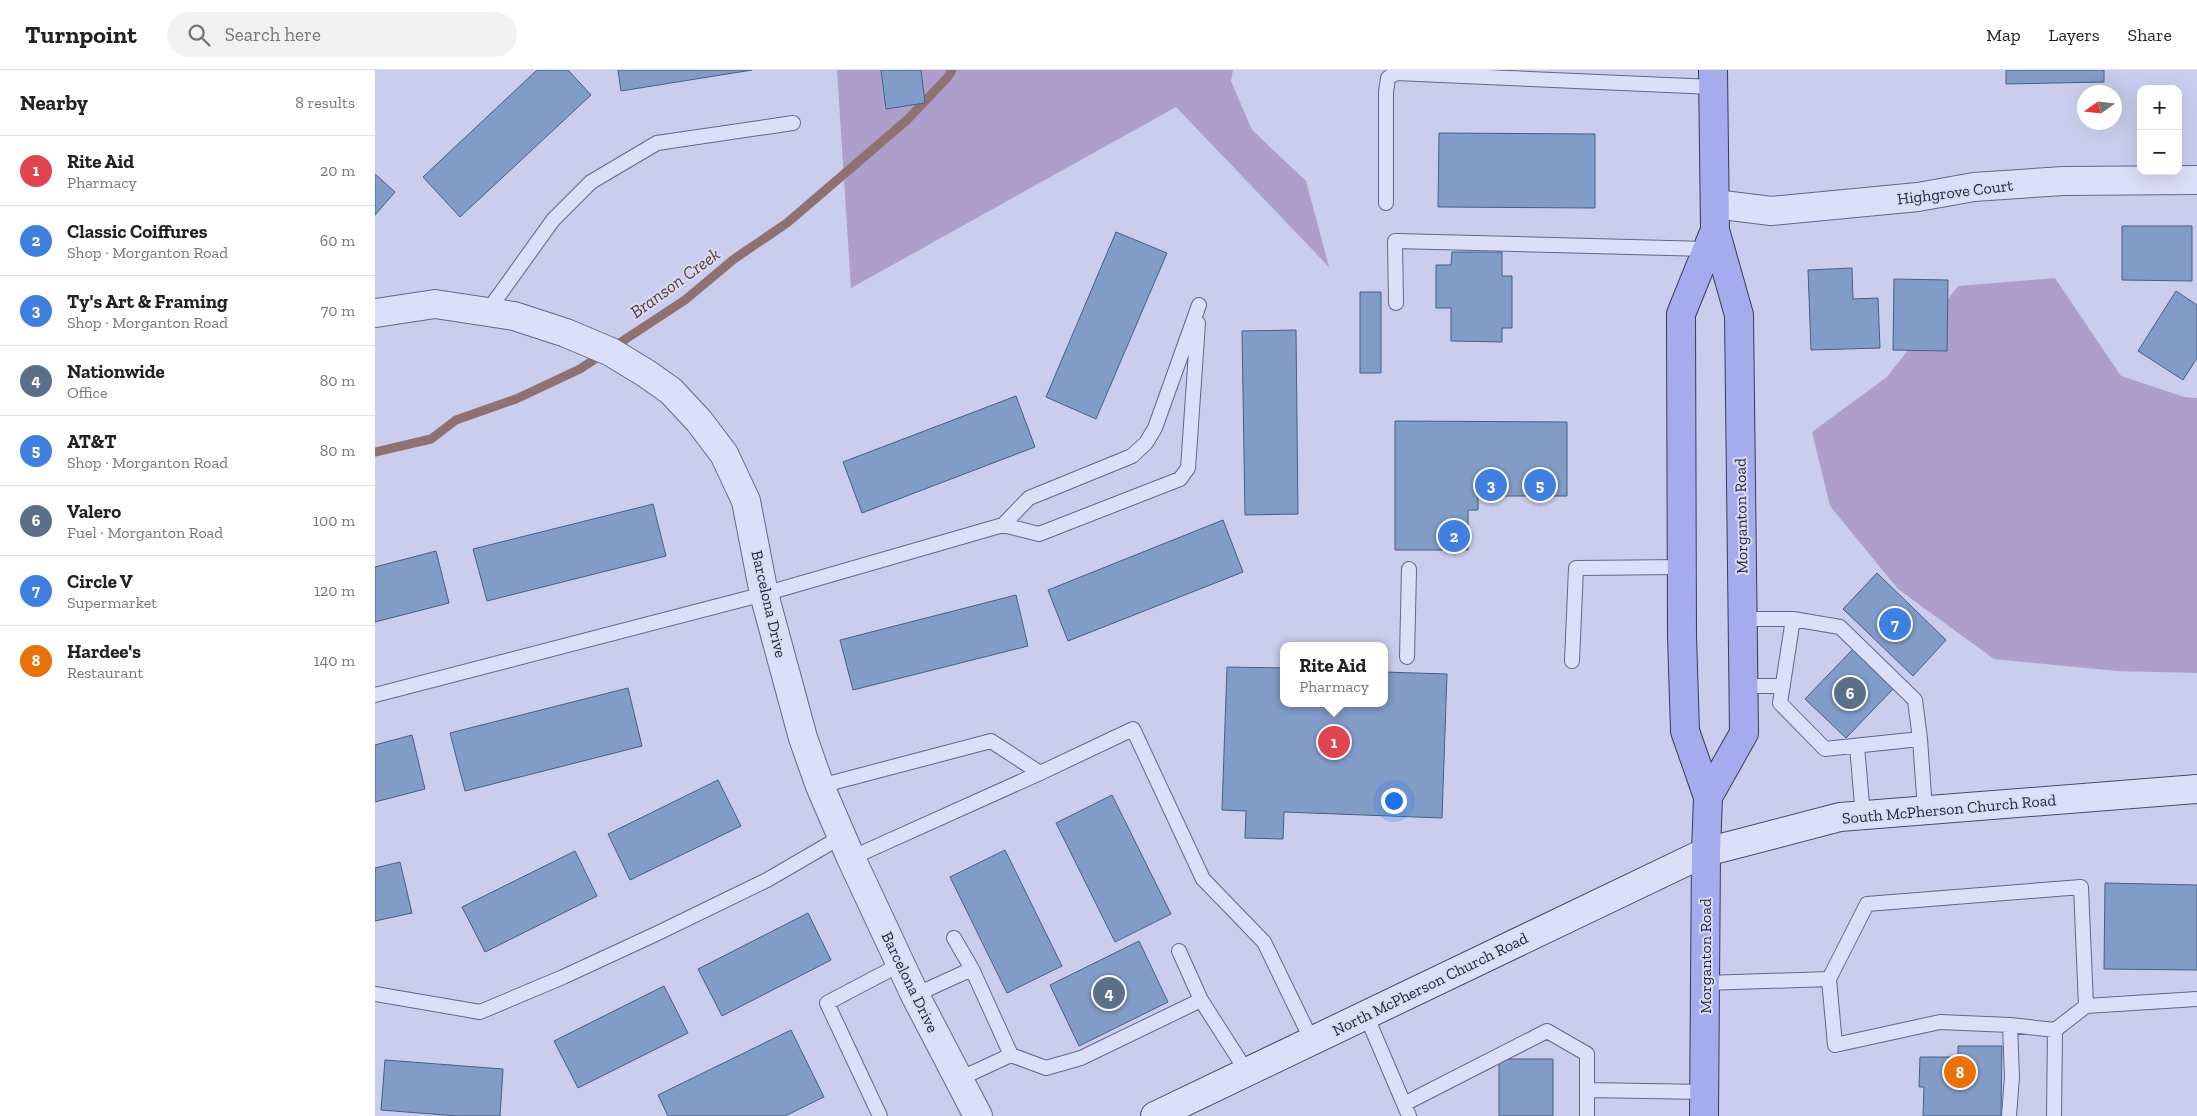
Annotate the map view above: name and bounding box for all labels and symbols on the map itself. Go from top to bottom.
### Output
north arrow [2077,85,2122,130]
street label: Highgrove Court [1896,175,2014,209]
water label: Branson Creek [626,243,724,323]
street label: Morganton Road [1730,458,1752,574]
pin: 3 [1475,466,1507,504]
pin: 5 [1524,466,1556,504]
pin: 2 [1438,517,1470,555]
street label: Barcelona Drive [747,548,791,660]
pin: 7 [1879,605,1911,643]
pin: 6 [1834,674,1866,712]
pin: 1 [1318,723,1350,761]
your location [1381,788,1407,814]
street label: South McPherson Church Road [1841,790,2057,828]
street label: Morganton Road [1696,898,1715,1014]
street label: North McPherson Church Road [1329,928,1531,1040]
street label: Barcelona Drive [877,929,943,1035]
pin: 4 [1093,974,1125,1012]
pin: 8 [1944,1053,1976,1091]

